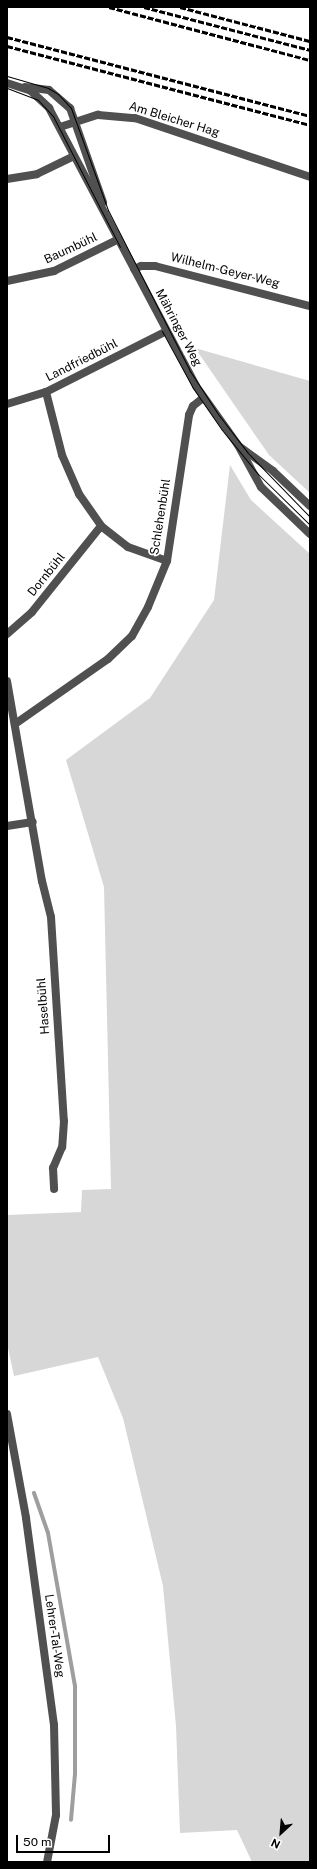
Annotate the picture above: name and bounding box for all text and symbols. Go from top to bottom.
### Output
street label: Am Bleicher Hag [127,99,221,141]
street label: Baumbühl [42,230,100,268]
street label: Wilhelm-Geyer-Weg [169,251,281,291]
street label: Mähringer Weg [152,287,204,369]
street label: Landfriedbühl [44,337,120,385]
street label: Schlehenbühl [148,478,174,556]
street label: Dornbühl [25,550,69,600]
street label: Haselbühl [35,977,53,1035]
street label: Lehrer-Tal-Weg [41,1593,67,1679]
north arrow [261,1813,301,1853]
scale bar [18,1827,112,1853]
text: 50 m [23,1835,51,1849]
text: N [269,1837,282,1851]

